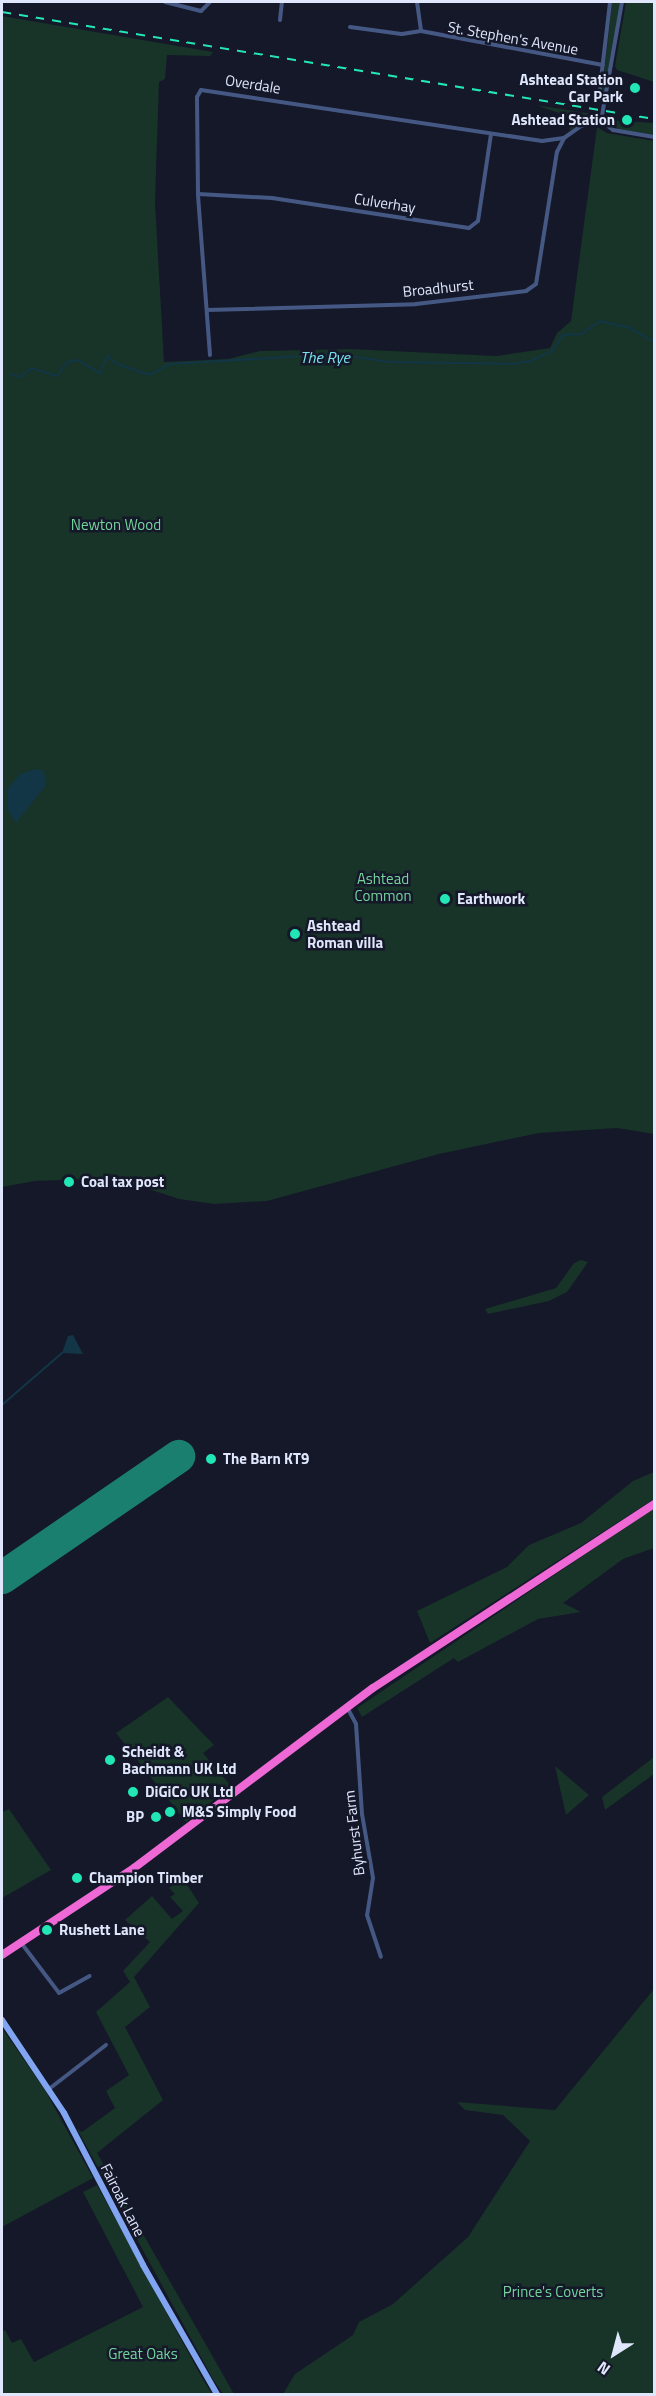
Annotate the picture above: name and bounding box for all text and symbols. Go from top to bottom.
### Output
street label: St. Stephen's Avenue [446,18,580,58]
place label: Ashtead Station Car Park [519,70,623,105]
street label: Overdale [224,71,282,97]
marker: Ashtead Station Car Park [628,81,642,95]
place label: Ashtead Station [511,111,615,129]
marker: Ashtead Station [620,113,634,127]
street label: Culverhay [353,189,417,217]
street label: Broadhurst [402,275,474,301]
water label: The Rye [300,347,350,367]
park label: Newton Wood [71,516,161,534]
park label: Ashtead Common [355,869,411,904]
place label: Earthwork [457,890,525,908]
marker: Earthwork [438,892,452,906]
place label: Ashtead Roman villa [307,916,383,951]
marker: Ashtead Roman villa [288,927,302,941]
place label: Coal tax post [81,1173,164,1191]
marker: Coal tax post [62,1175,76,1189]
place label: The Barn KT9 [223,1450,309,1468]
marker: The Barn KT9 [204,1452,218,1466]
place label: Scheidt & Bachmann UK Ltd [122,1742,237,1777]
marker: Scheidt & Bachmann UK Ltd [103,1753,117,1767]
place label: DiGiCo UK Ltd [145,1783,233,1801]
marker: DiGiCo UK Ltd [126,1785,140,1799]
street label: Byhurst Farm [340,1789,368,1877]
place label: M&S Simply Food [182,1803,296,1821]
marker: M&S Simply Food [163,1805,177,1819]
place label: BP [126,1808,144,1826]
marker: BP [149,1810,163,1824]
place label: Champion Timber [89,1869,203,1887]
marker: Champion Timber [70,1871,84,1885]
place label: Rushett Lane [59,1921,145,1939]
marker: Rushett Lane [40,1923,54,1937]
street label: Fairoak Lane [97,2161,149,2239]
park label: Prince's Coverts [503,2283,603,2301]
north arrow [584,2324,644,2384]
park label: Great Oaks [108,2345,178,2363]
text: N [592,2356,615,2382]

